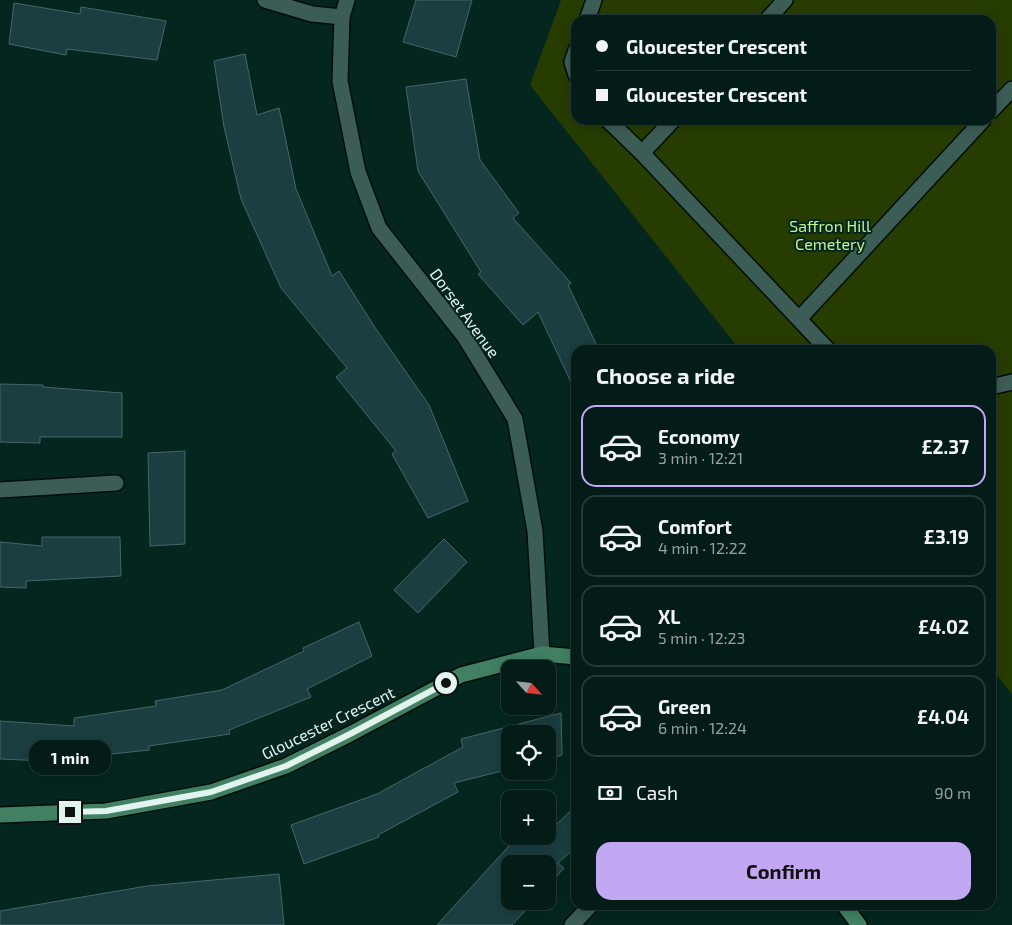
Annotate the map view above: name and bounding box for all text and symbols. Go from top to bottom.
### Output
text: Gloucester Crescent [626,35,807,58]
text: Gloucester Crescent [626,83,807,106]
park label: Saffron Hill Cemetery [789,216,871,253]
street label: Dorset Avenue [427,264,504,361]
text: Choose a ride [596,362,735,388]
icon: car [598,424,643,469]
text: Economy [658,425,740,448]
text: £2.37 [921,435,969,458]
text: 3 min · 12:21 [658,448,743,467]
icon: car [598,514,643,559]
text: Comfort [658,515,732,538]
text: £3.19 [924,525,969,548]
text: 4 min · 12:22 [658,538,747,557]
icon: car [598,604,643,649]
text: XL [658,605,680,628]
text: £4.02 [918,615,969,638]
text: 5 min · 12:23 [658,628,745,647]
north arrow [501,660,556,715]
map controls [501,660,556,910]
route start [435,672,457,694]
street label: Gloucester Crescent [258,682,397,763]
icon: car [598,694,643,739]
text: Green [658,695,711,718]
text: £4.04 [917,705,969,728]
text: 6 min · 12:24 [658,718,747,737]
button: locate [501,725,556,780]
callout: 1 min [29,740,111,774]
text: 1 min [51,748,89,767]
icon: cash [596,779,624,807]
text: Cash [636,781,678,804]
text: 90 m [935,783,971,802]
button: + [501,790,556,845]
route end [59,801,81,823]
button: Confirm [596,842,971,900]
button: − [501,855,556,910]

